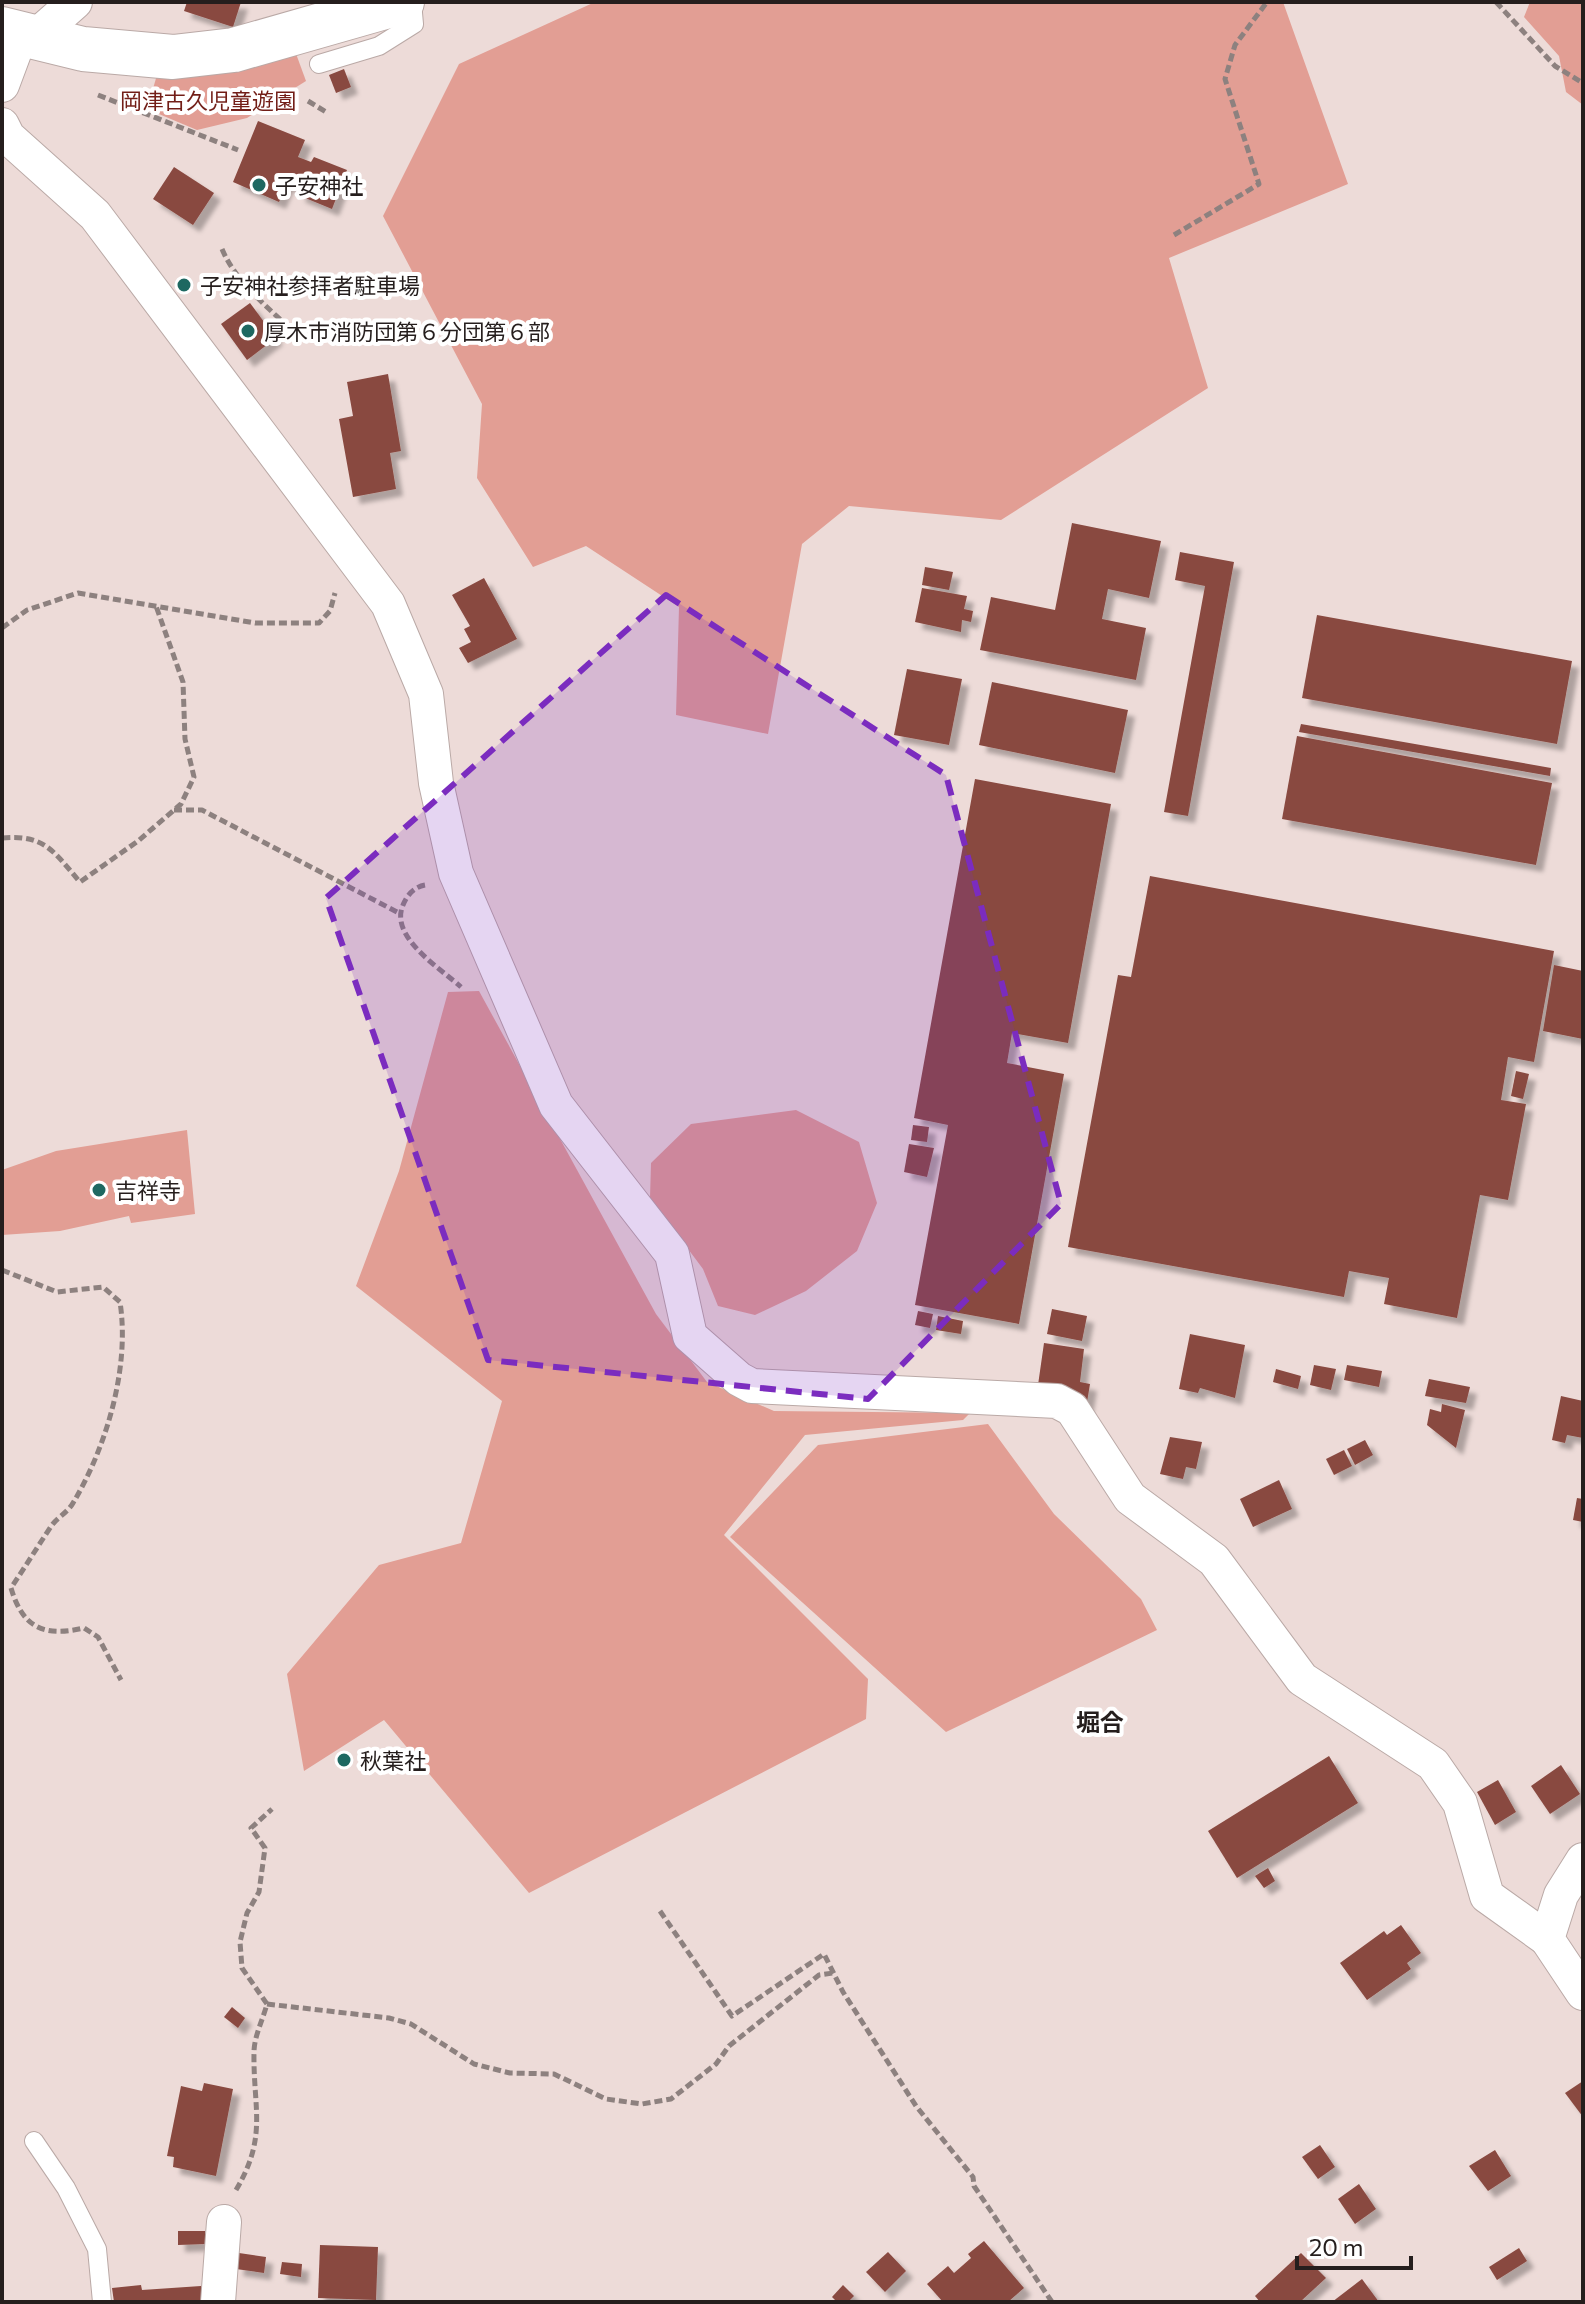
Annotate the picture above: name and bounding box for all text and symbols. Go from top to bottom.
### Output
park label: 岡津古久児童遊園 [120,87,296,114]
place label: 子安神社 [275,172,363,199]
marker: 子安神社 [250,176,268,194]
place label: 子安神社参拝者駐車場 [200,272,420,299]
marker: 子安神社参拝者駐車場 [175,276,193,294]
place label: 厚木市消防団第６分団第６部 [264,318,550,345]
marker: 厚木市消防団第６分団第６部 [239,322,257,340]
place label: 吉祥寺 [115,1177,181,1204]
marker: 吉祥寺 [90,1181,108,1199]
district label: 堀合 [1076,1707,1124,1736]
place label: 秋葉社 [360,1747,426,1774]
marker: 秋葉社 [335,1751,353,1769]
scale bar [1297,2220,1411,2270]
text: 20 m [1309,2232,1363,2261]

